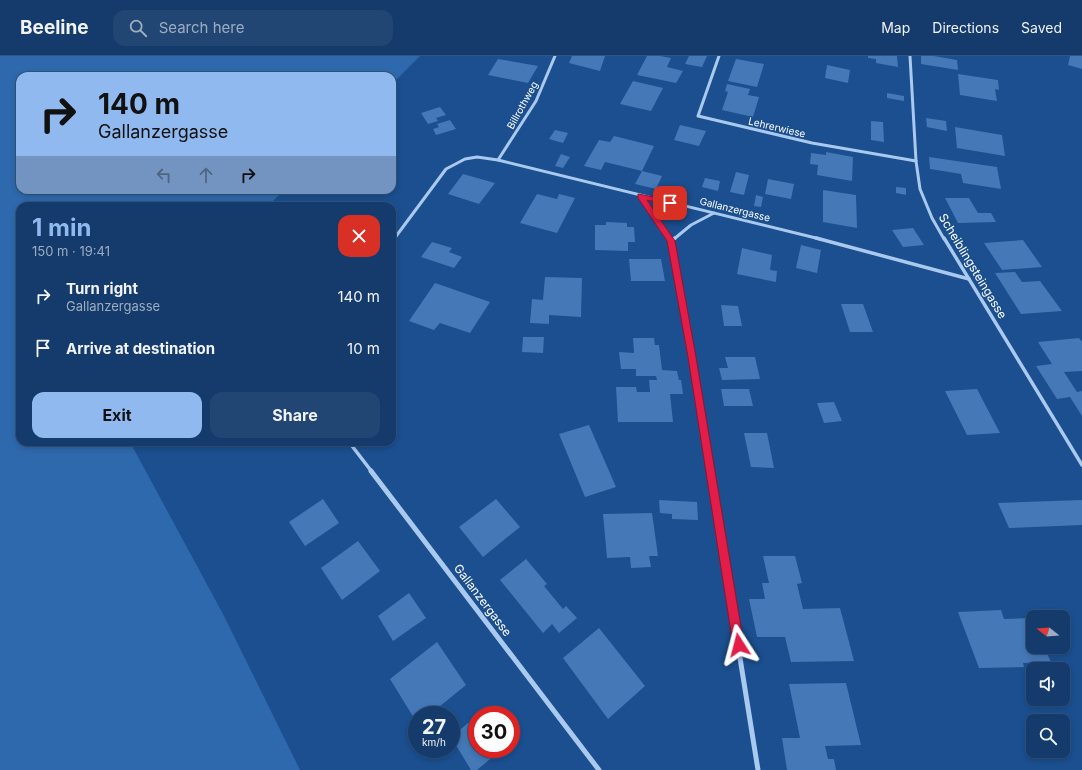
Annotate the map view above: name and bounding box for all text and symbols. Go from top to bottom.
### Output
search box [113,10,393,46]
text: Beeline [20,16,89,39]
icon: search [127,17,149,39]
text: Search here [159,18,244,37]
text: Map [881,19,910,36]
text: Directions [932,19,999,36]
text: Saved [1021,19,1062,36]
street label: Billrothweg [504,79,540,131]
text: 140 m [98,87,180,121]
icon: right [32,88,84,140]
street label: Lehrerwiese [747,115,807,139]
text: Gallanzergasse [98,121,228,142]
icon: left [153,164,175,186]
icon: ahead [195,164,217,186]
icon: right [237,164,259,186]
pin [653,186,687,220]
icon: arrive [659,192,681,214]
street label: Gallanzergasse [698,194,772,224]
street label: Scheiblingsteingasse [936,211,1010,321]
text: 1 min [32,213,91,242]
button: close [338,215,380,257]
text: 150 m · 19:41 [32,243,110,259]
text: Turn right [66,279,138,298]
icon: right [32,285,54,307]
text: 140 m [337,287,380,306]
text: Gallanzergasse [66,298,160,314]
icon: arrive [32,337,54,359]
text: Arrive at destination [66,339,215,358]
text: 10 m [347,339,380,358]
button: Exit [32,392,202,438]
button: Share [210,392,380,438]
street label: Gallanzergasse [451,561,515,639]
north arrow [1026,610,1070,654]
map controls [1026,610,1070,758]
position arrow [718,624,760,666]
button: sound [1026,662,1070,706]
speed limit sign: 30 [468,706,520,758]
button: search [1026,714,1070,758]
text: 27 [422,715,446,739]
text: km/h [422,736,446,748]

